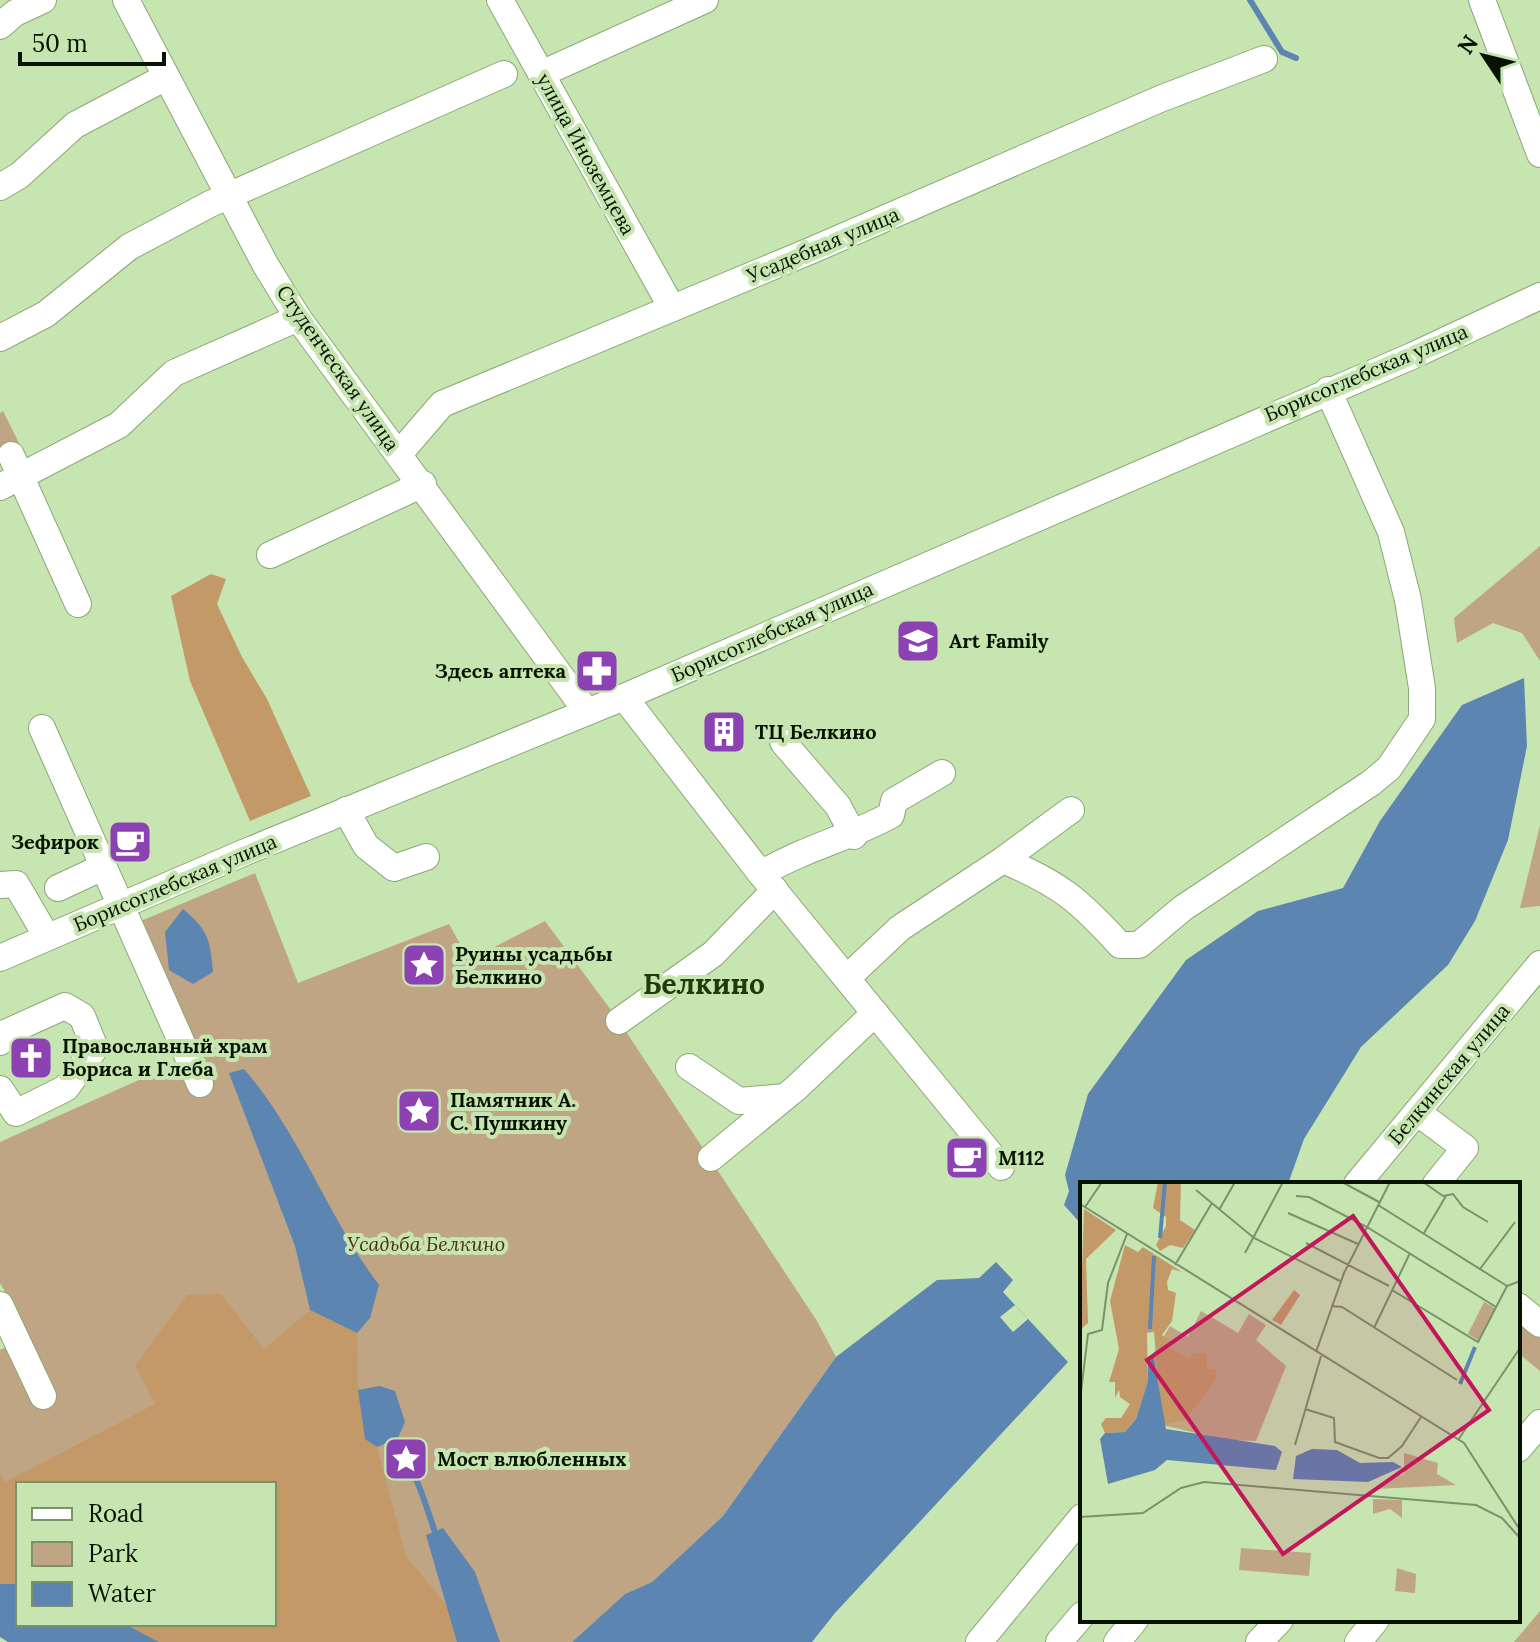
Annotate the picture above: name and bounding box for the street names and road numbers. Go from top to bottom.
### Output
street label: улица Иноземцева [532,68,641,239]
street label: Усадебная улица [742,201,903,288]
street label: Студенческая улица [272,280,405,455]
street label: Борисоглебская улица [1260,318,1471,427]
street label: Борисоглебская улица [667,576,877,687]
street label: Борисоглебская улица [69,828,280,937]
street label: Белкинская улица [1382,998,1515,1149]

